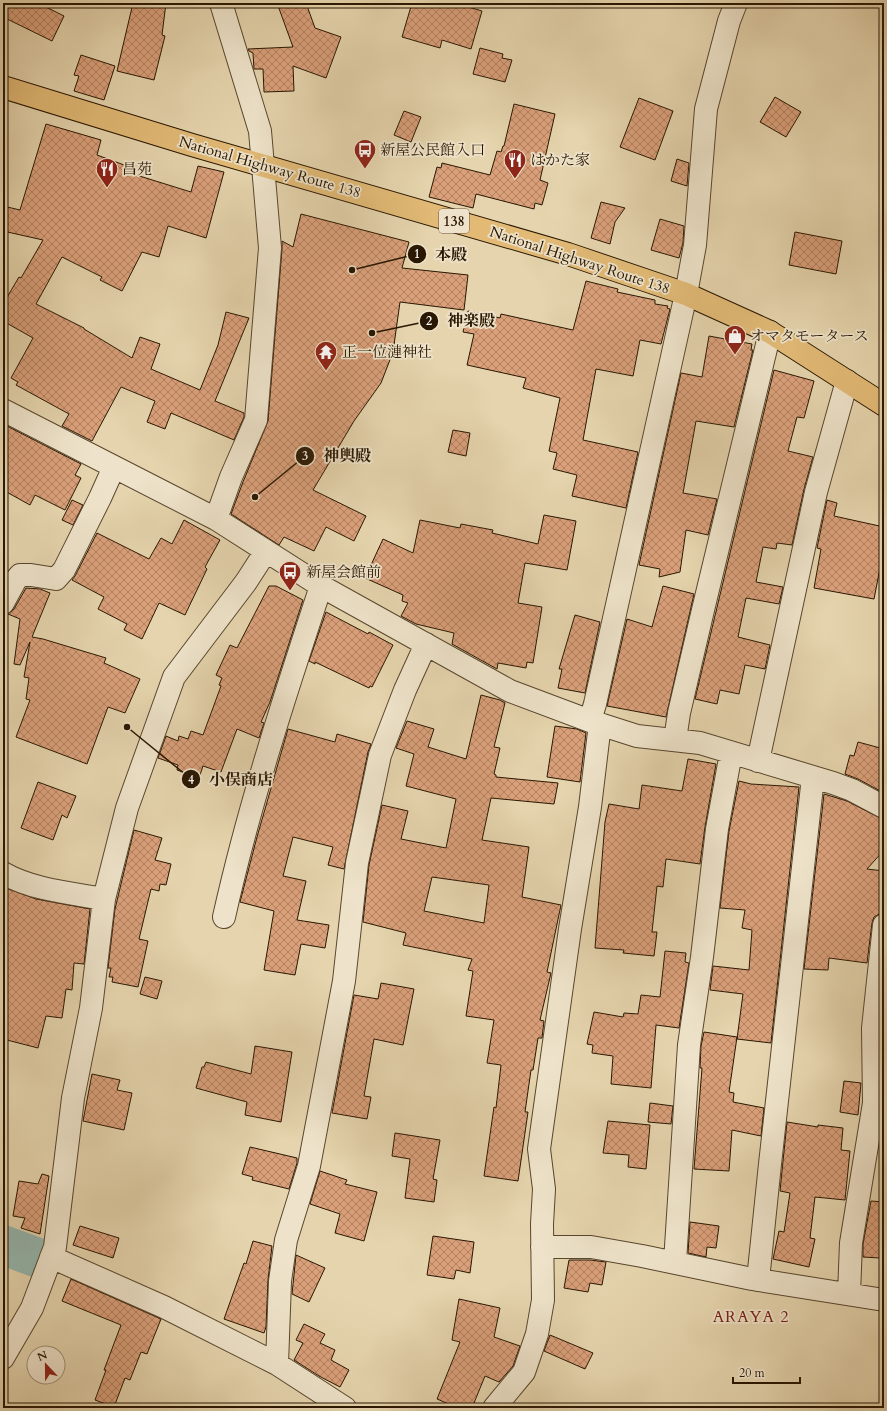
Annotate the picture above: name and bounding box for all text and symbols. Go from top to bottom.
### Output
street label: National Highway Route 138 [177,131,363,203]
bus stop icon: 新屋公民館入口 [352,137,378,170]
place label: 新屋公民館入口 [380,140,485,160]
restaurant icon: はかた家 [502,147,528,180]
place label: はかた家 [530,150,590,170]
restaurant icon: 昌苑 [94,156,120,189]
place label: 昌苑 [122,159,152,179]
road number: 138 [439,209,469,233]
street label: National Highway Route 138 [487,221,673,299]
callout: 本殿 [407,240,475,268]
text: 本殿 [435,244,467,266]
text: 1 [414,246,420,262]
callout: 神楽殿 [419,307,503,335]
text: 神楽殿 [447,310,495,332]
text: 2 [426,313,432,329]
shop icon: オマタモータース [722,323,748,356]
place label: オマタモータース [750,326,869,346]
temple icon: 正一位漣神社 [313,339,339,372]
place label: 正一位漣神社 [342,342,432,362]
callout: 神輿殿 [295,442,379,470]
text: 神輿殿 [323,445,371,467]
text: 3 [302,448,308,464]
bus stop icon: 新屋会館前 [277,559,303,592]
place label: 新屋会館前 [306,562,381,582]
callout: 小俣商店 [181,765,281,793]
text: 小俣商店 [209,769,273,791]
text: 4 [188,772,194,788]
district label: ARAYA 2 [713,1306,789,1328]
north arrow [26,1345,66,1385]
text: N [35,1347,50,1365]
scale bar [733,1359,800,1385]
text: 20 m [739,1365,766,1381]

